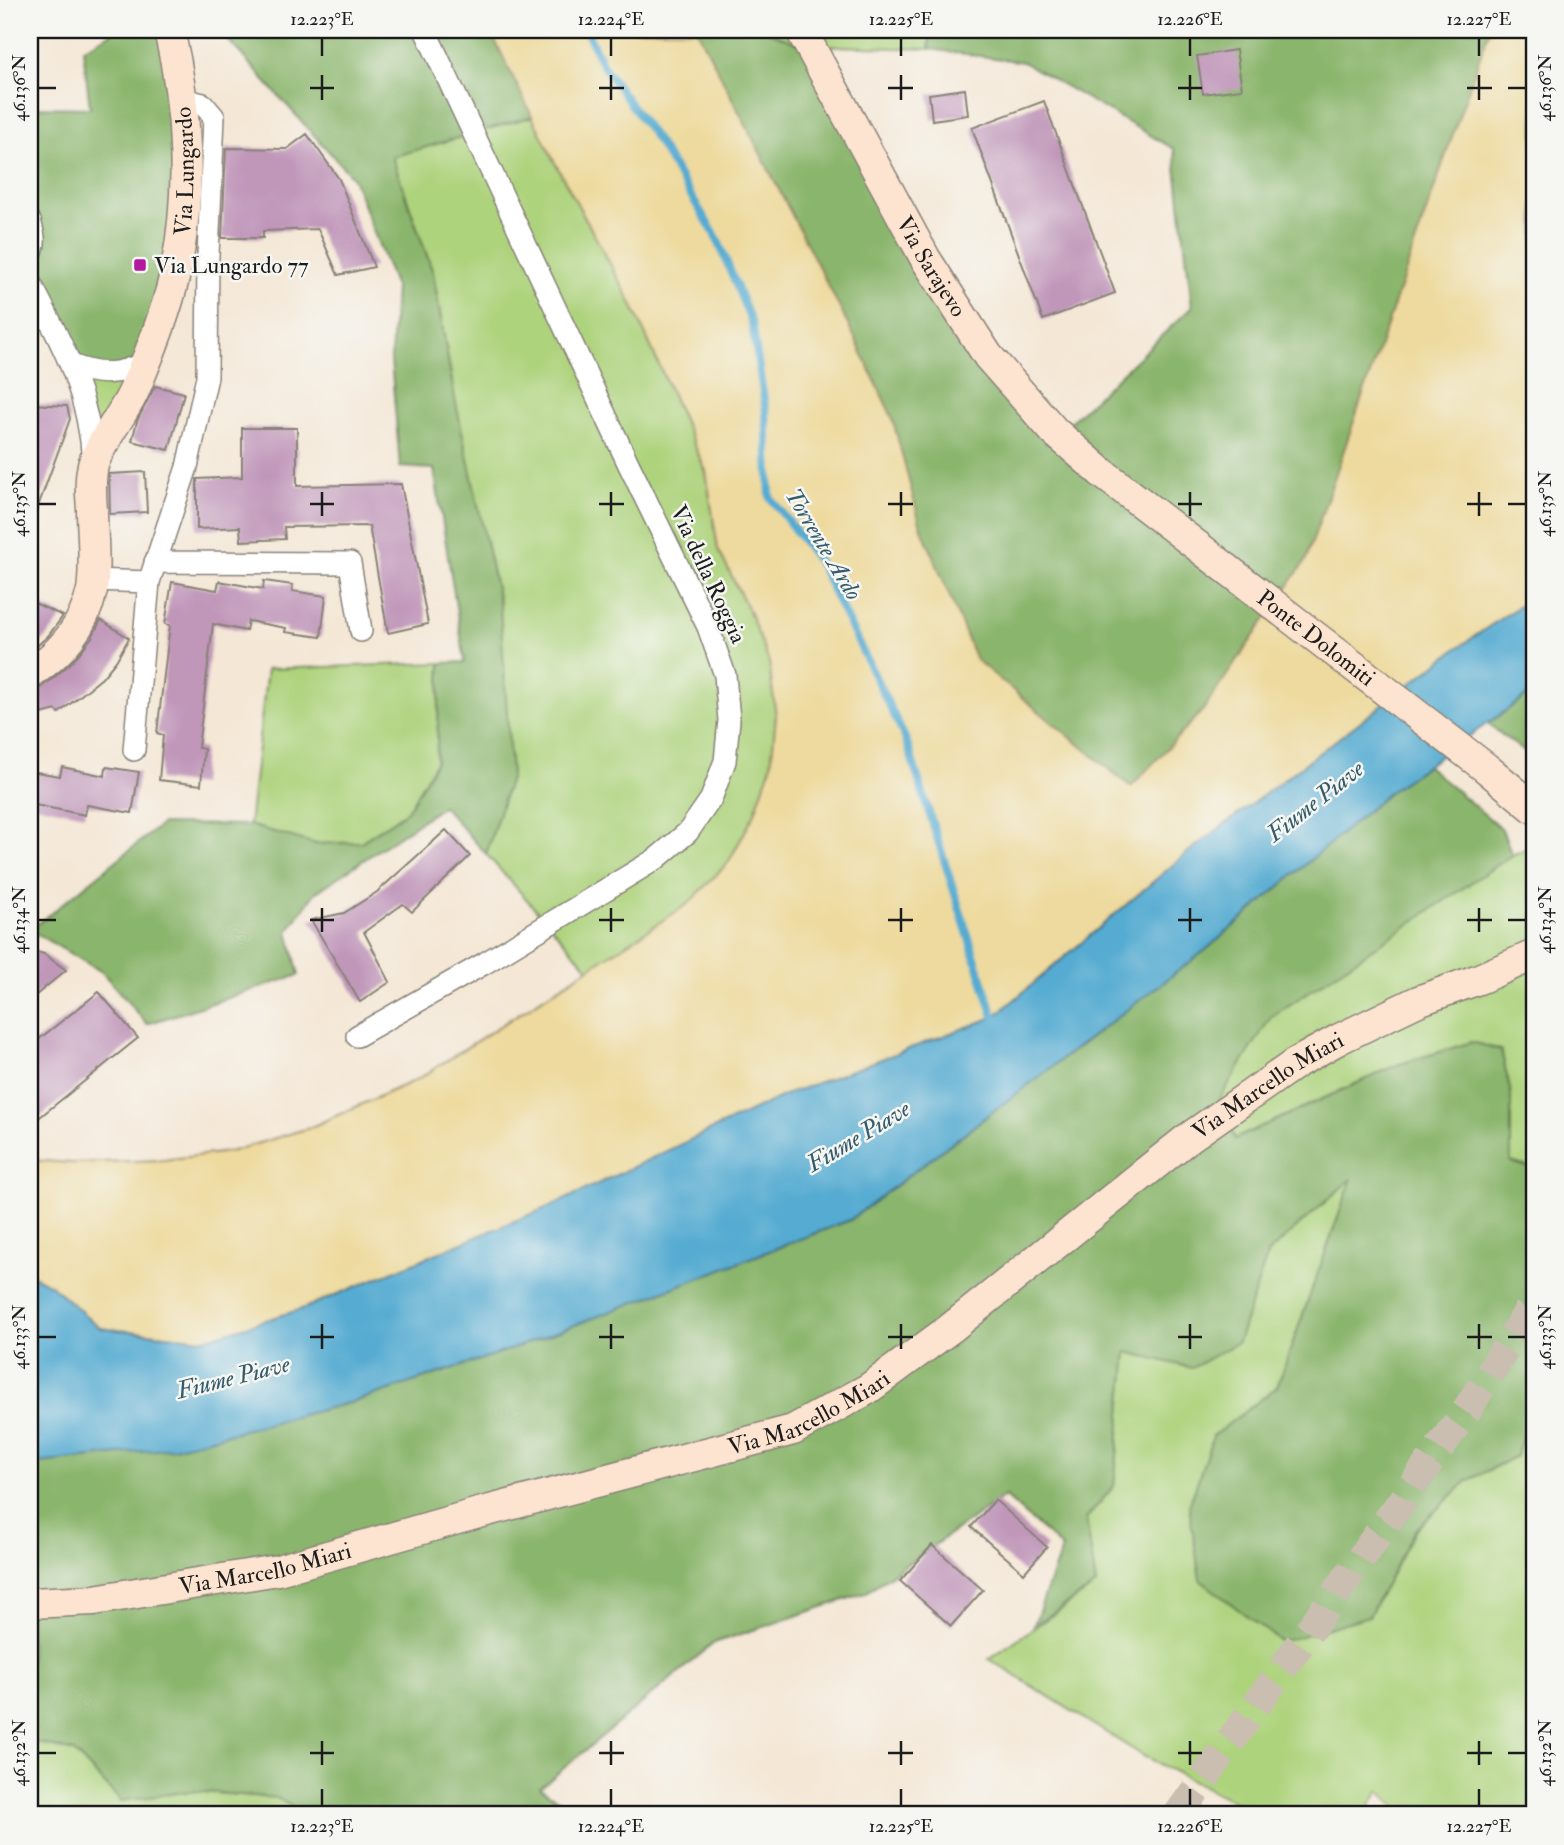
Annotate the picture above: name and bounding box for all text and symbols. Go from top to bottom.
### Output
text: 12.223°E [290,8,354,31]
text: 12.224°E [578,8,644,31]
text: 12.225°E [869,8,933,31]
text: 12.226°E [1157,8,1223,31]
text: 12.227°E [1447,8,1511,31]
text: 46.136°N [8,54,31,122]
text: 46.136°N [1534,54,1557,122]
street label: Via Lungardo [168,106,201,237]
street label: Via Sarajevo [890,211,973,322]
place label: Via Lungardo 77 [154,251,309,280]
marker: Via Lungardo 77 [132,257,148,273]
text: 46.135°N [8,471,31,537]
text: 46.135°N [1534,471,1557,537]
water label: Torrente Ardo [778,483,869,606]
street label: Via della Roggia [664,500,753,648]
street label: Ponte Dolomiti [1251,583,1381,693]
water label: Fiume Piave [1260,753,1371,850]
text: 46.134°N [8,886,31,954]
text: 46.134°N [1534,886,1557,954]
street label: Via Marcello Miari [1186,1025,1349,1146]
water label: Fiume Piave [800,1093,917,1180]
text: 46.133°N [8,1305,31,1369]
text: 46.133°N [1534,1305,1557,1369]
water label: Fiume Piave [172,1348,294,1407]
street label: Via Marcello Miari [725,1364,896,1462]
street label: Via Marcello Miari [177,1536,355,1601]
text: 46.132°N [8,1719,31,1787]
text: 46.132°N [1534,1719,1557,1787]
text: 12.223°E [290,1815,354,1838]
text: 12.224°E [578,1815,644,1838]
text: 12.225°E [869,1815,933,1838]
text: 12.226°E [1157,1815,1223,1838]
text: 12.227°E [1447,1815,1511,1838]

